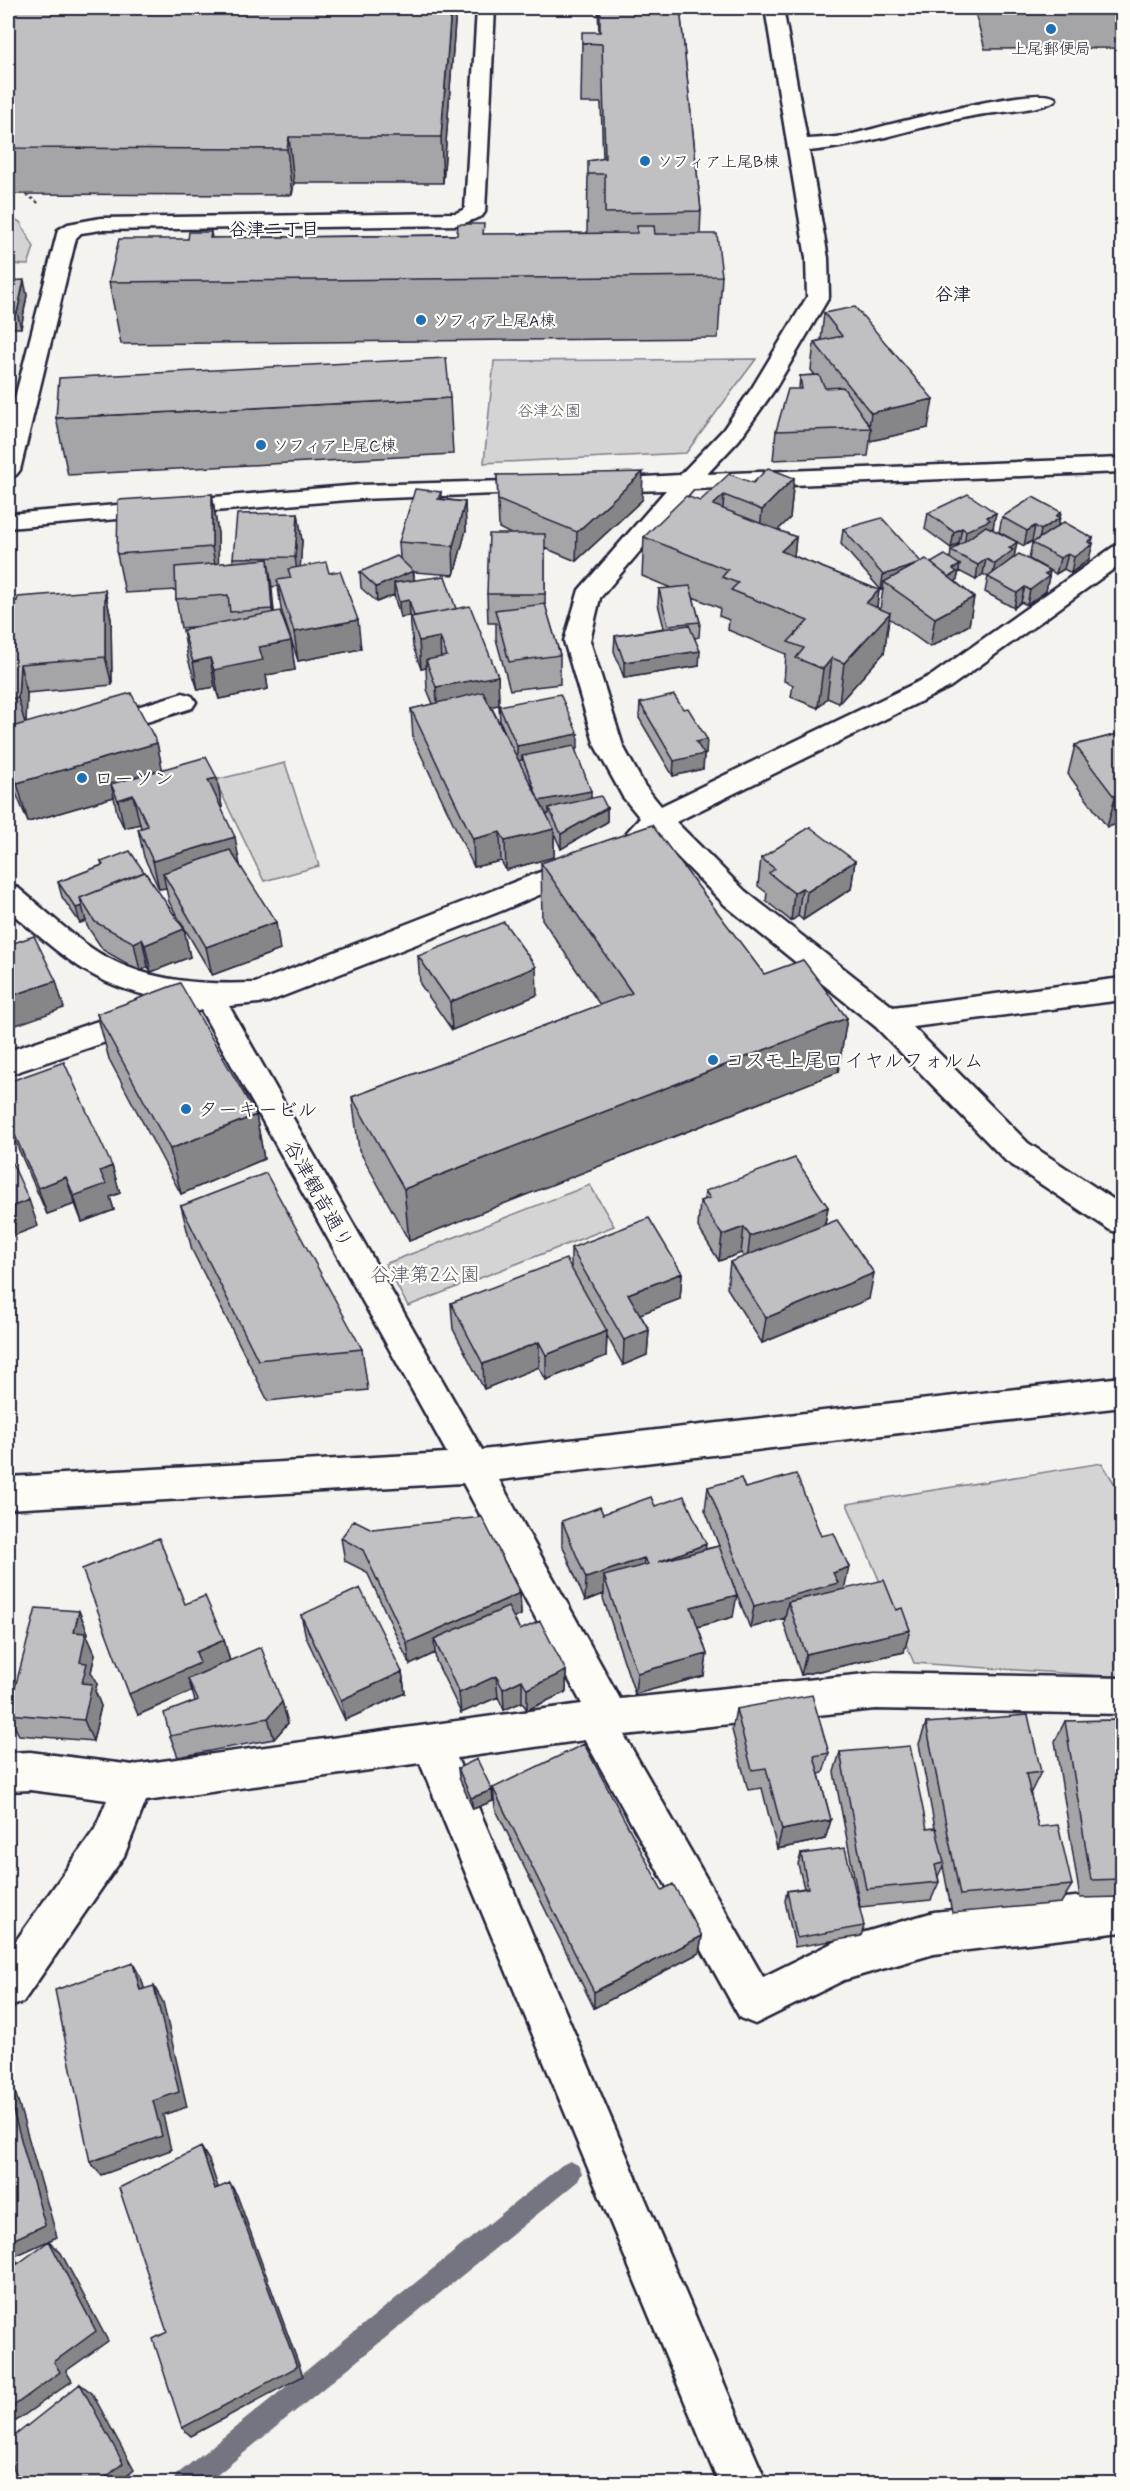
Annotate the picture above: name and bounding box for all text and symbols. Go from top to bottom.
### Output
marker: 上尾郵便局 [1044,22,1058,36]
place label: 上尾郵便局 [1011,39,1091,60]
place label: ソフィア上尾B棟 [657,152,779,173]
marker: ソフィア上尾B棟 [638,154,652,168]
district label: 谷津二丁目 [229,218,319,242]
district label: 谷津 [935,283,971,307]
place label: ソフィア上尾A棟 [433,311,555,332]
marker: ソフィア上尾A棟 [414,313,428,327]
park label: 谷津公園 [517,401,581,422]
place label: ソフィア上尾C棟 [273,436,396,457]
marker: ソフィア上尾C棟 [254,438,268,452]
place label: ローソン [94,766,174,793]
marker: ローソン [75,771,89,785]
place label: コスモ上尾ロイヤルフォルム [725,1048,984,1075]
marker: コスモ上尾ロイヤルフォルム [706,1053,720,1067]
place label: ターキービル [198,1097,318,1124]
marker: ターキービル [179,1102,193,1116]
street label: 谷津観音通り [277,1136,359,1254]
park label: 谷津第2公園 [370,1262,480,1289]

